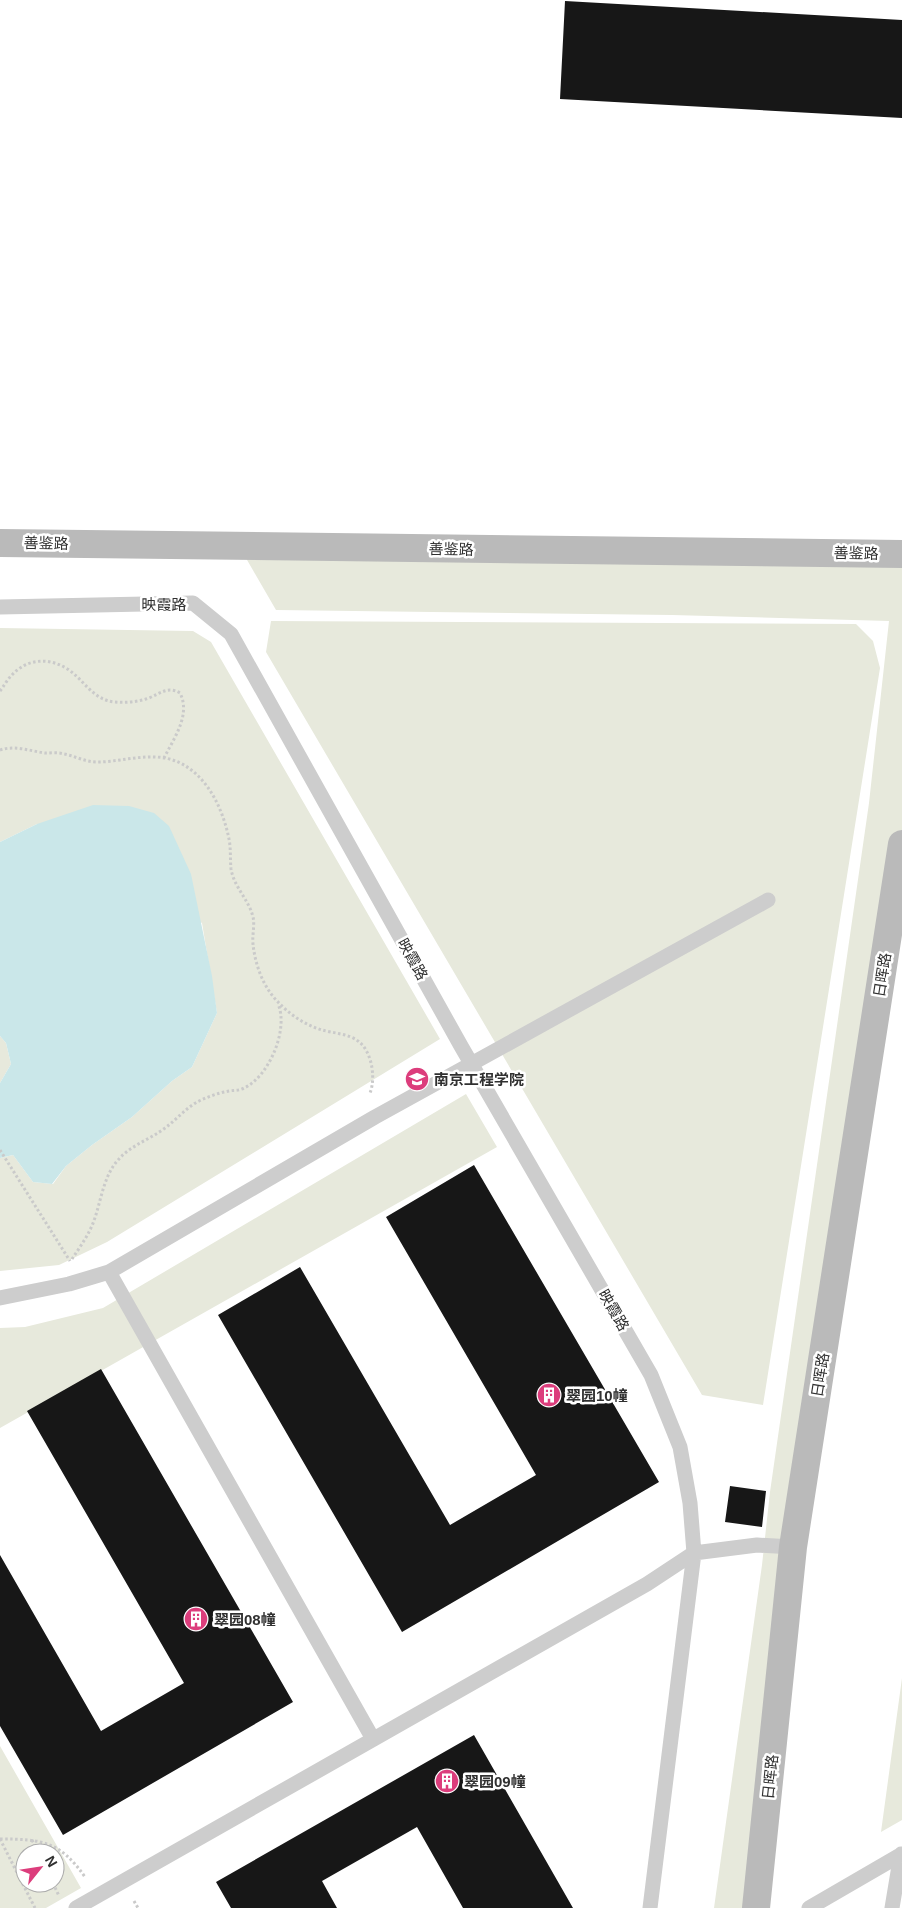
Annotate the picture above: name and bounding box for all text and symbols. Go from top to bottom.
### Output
street label: 善鉴路 [23,534,69,552]
street label: 善鉴路 [428,540,474,558]
street label: 善鉴路 [833,544,879,562]
street label: 映霞路 [141,596,187,613]
street label: 映霞路 [395,935,431,983]
street label: 日晖路 [870,951,894,999]
school or university icon: 南京工程学院 [404,1066,430,1092]
place label: 南京工程学院 [434,1071,524,1088]
street label: 映霞路 [595,1286,633,1334]
street label: 日晖路 [808,1351,832,1399]
building icon: 翠园10幢 [536,1382,562,1408]
place label: 翠园10幢 [566,1387,628,1404]
building icon: 翠园08幢 [183,1606,209,1632]
place label: 翠园08幢 [214,1611,276,1628]
street label: 日晖路 [759,1754,781,1800]
building icon: 翠园09幢 [434,1768,460,1794]
place label: 翠园09幢 [464,1773,526,1790]
north arrow [15,1843,65,1893]
text: N [42,1853,61,1870]

